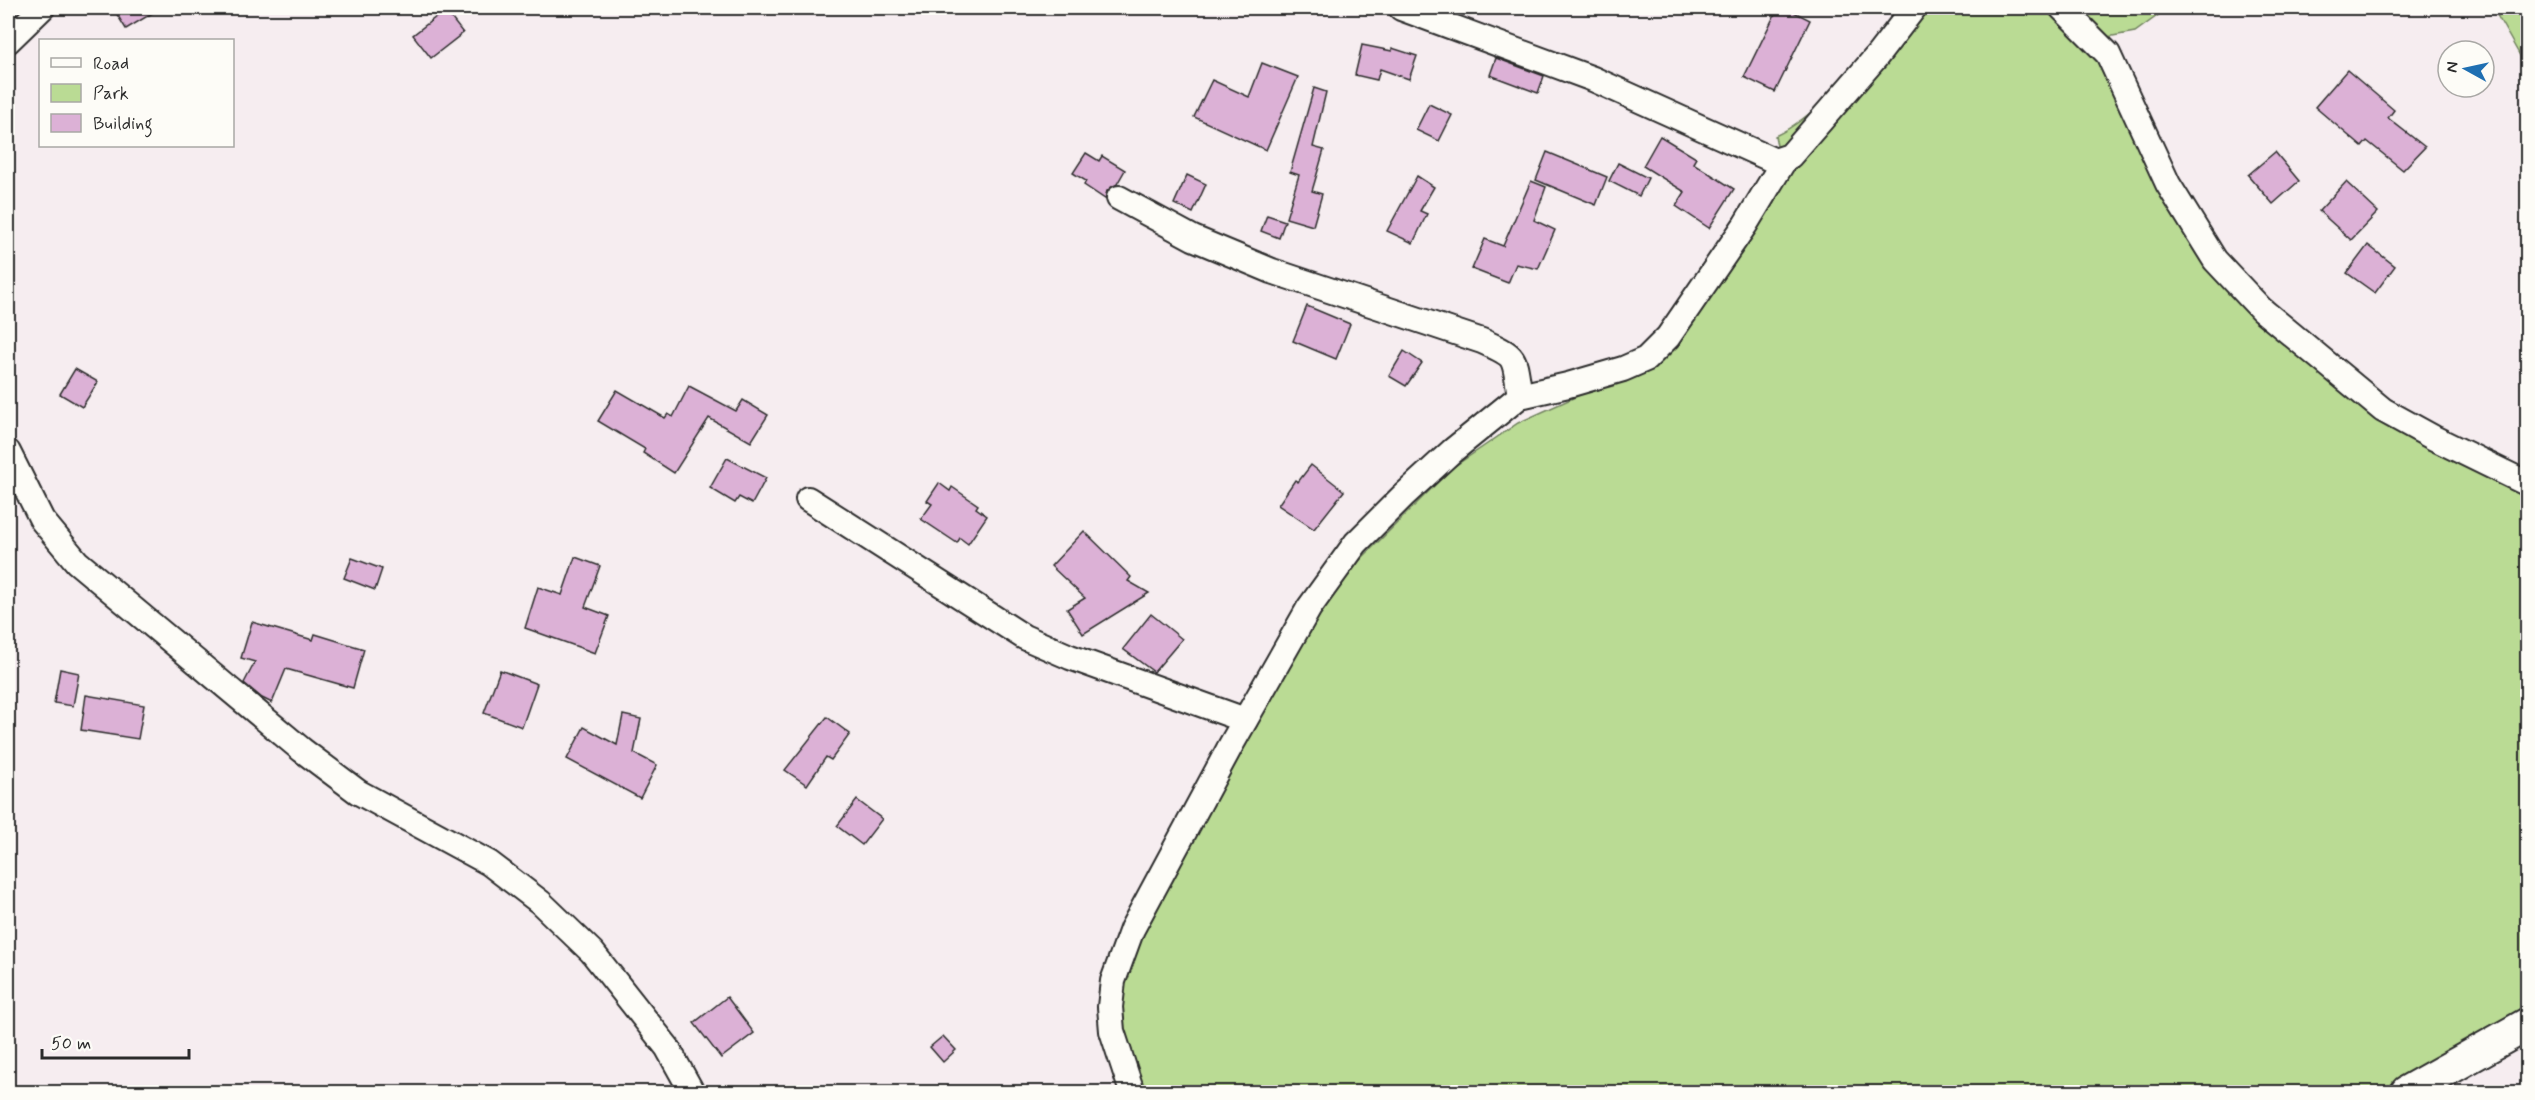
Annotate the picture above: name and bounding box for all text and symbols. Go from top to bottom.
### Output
legend [39,39,234,147]
north arrow [2436,39,2496,99]
text: Road [93,52,129,76]
text: N [2441,60,2464,74]
text: Park [93,82,129,106]
text: Building [93,112,153,138]
scale bar [42,1022,189,1060]
text: 50 m [51,1032,91,1056]

